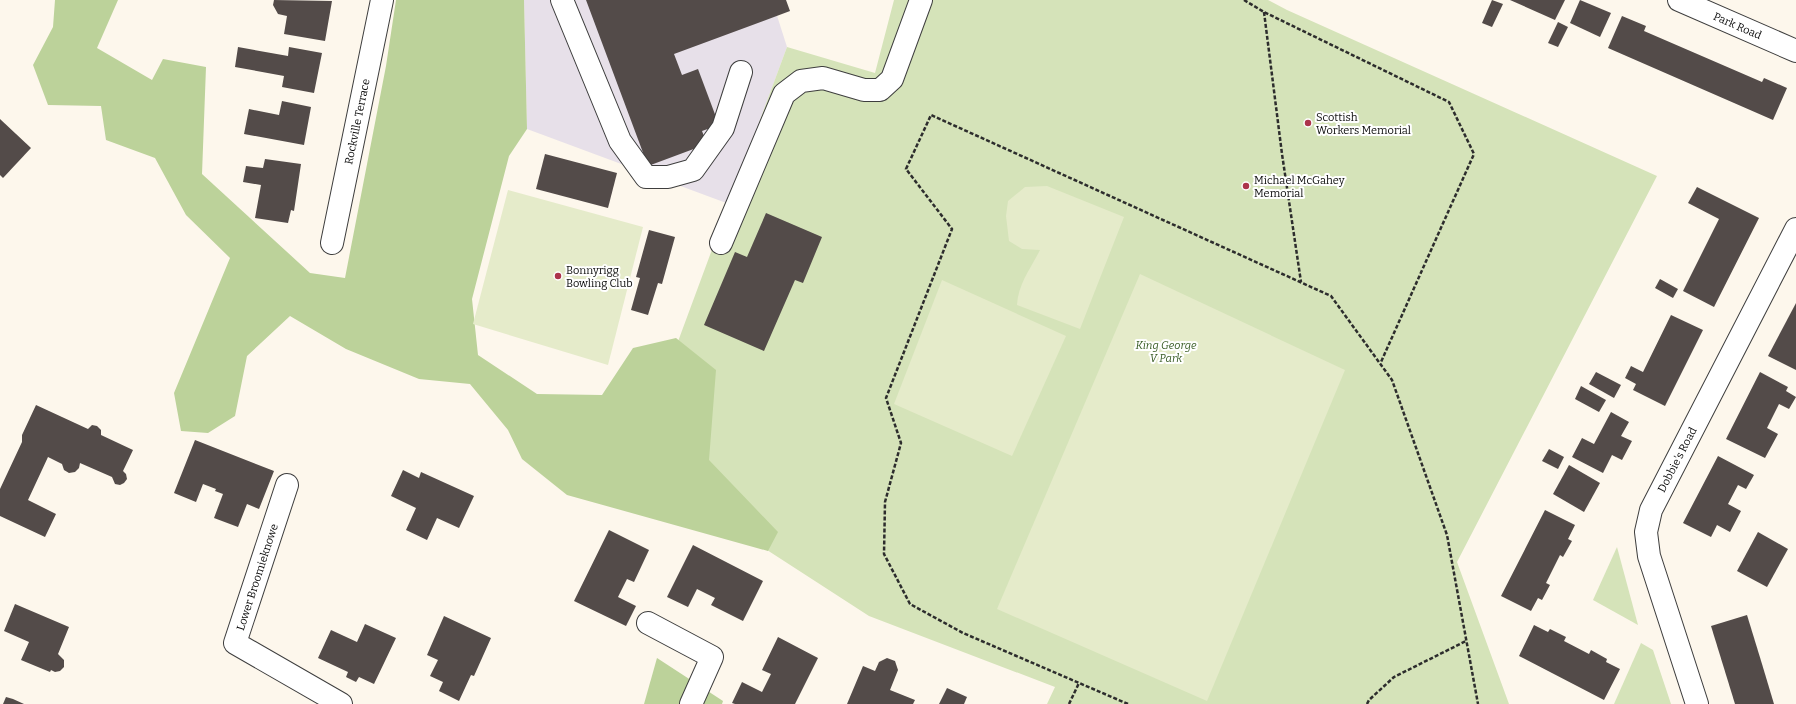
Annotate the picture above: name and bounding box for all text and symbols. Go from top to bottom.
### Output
street label: Park Road [1711,10,1764,42]
street label: Rockville Terrace [342,78,373,166]
place label: Scottish Workers Memorial [1316,111,1411,137]
marker: Scottish Workers Memorial [1303,118,1313,128]
place label: Michael McGahey Memorial [1254,174,1345,200]
marker: Michael McGahey Memorial [1241,181,1251,191]
place label: Bonnyrigg Bowling Club [566,264,633,290]
marker: Bonnyrigg Bowling Club [553,271,563,281]
park label: King George V Park [1135,339,1197,365]
street label: Dobbie's Road [1655,425,1700,495]
street label: Lower Broomieknowe [234,522,281,632]

